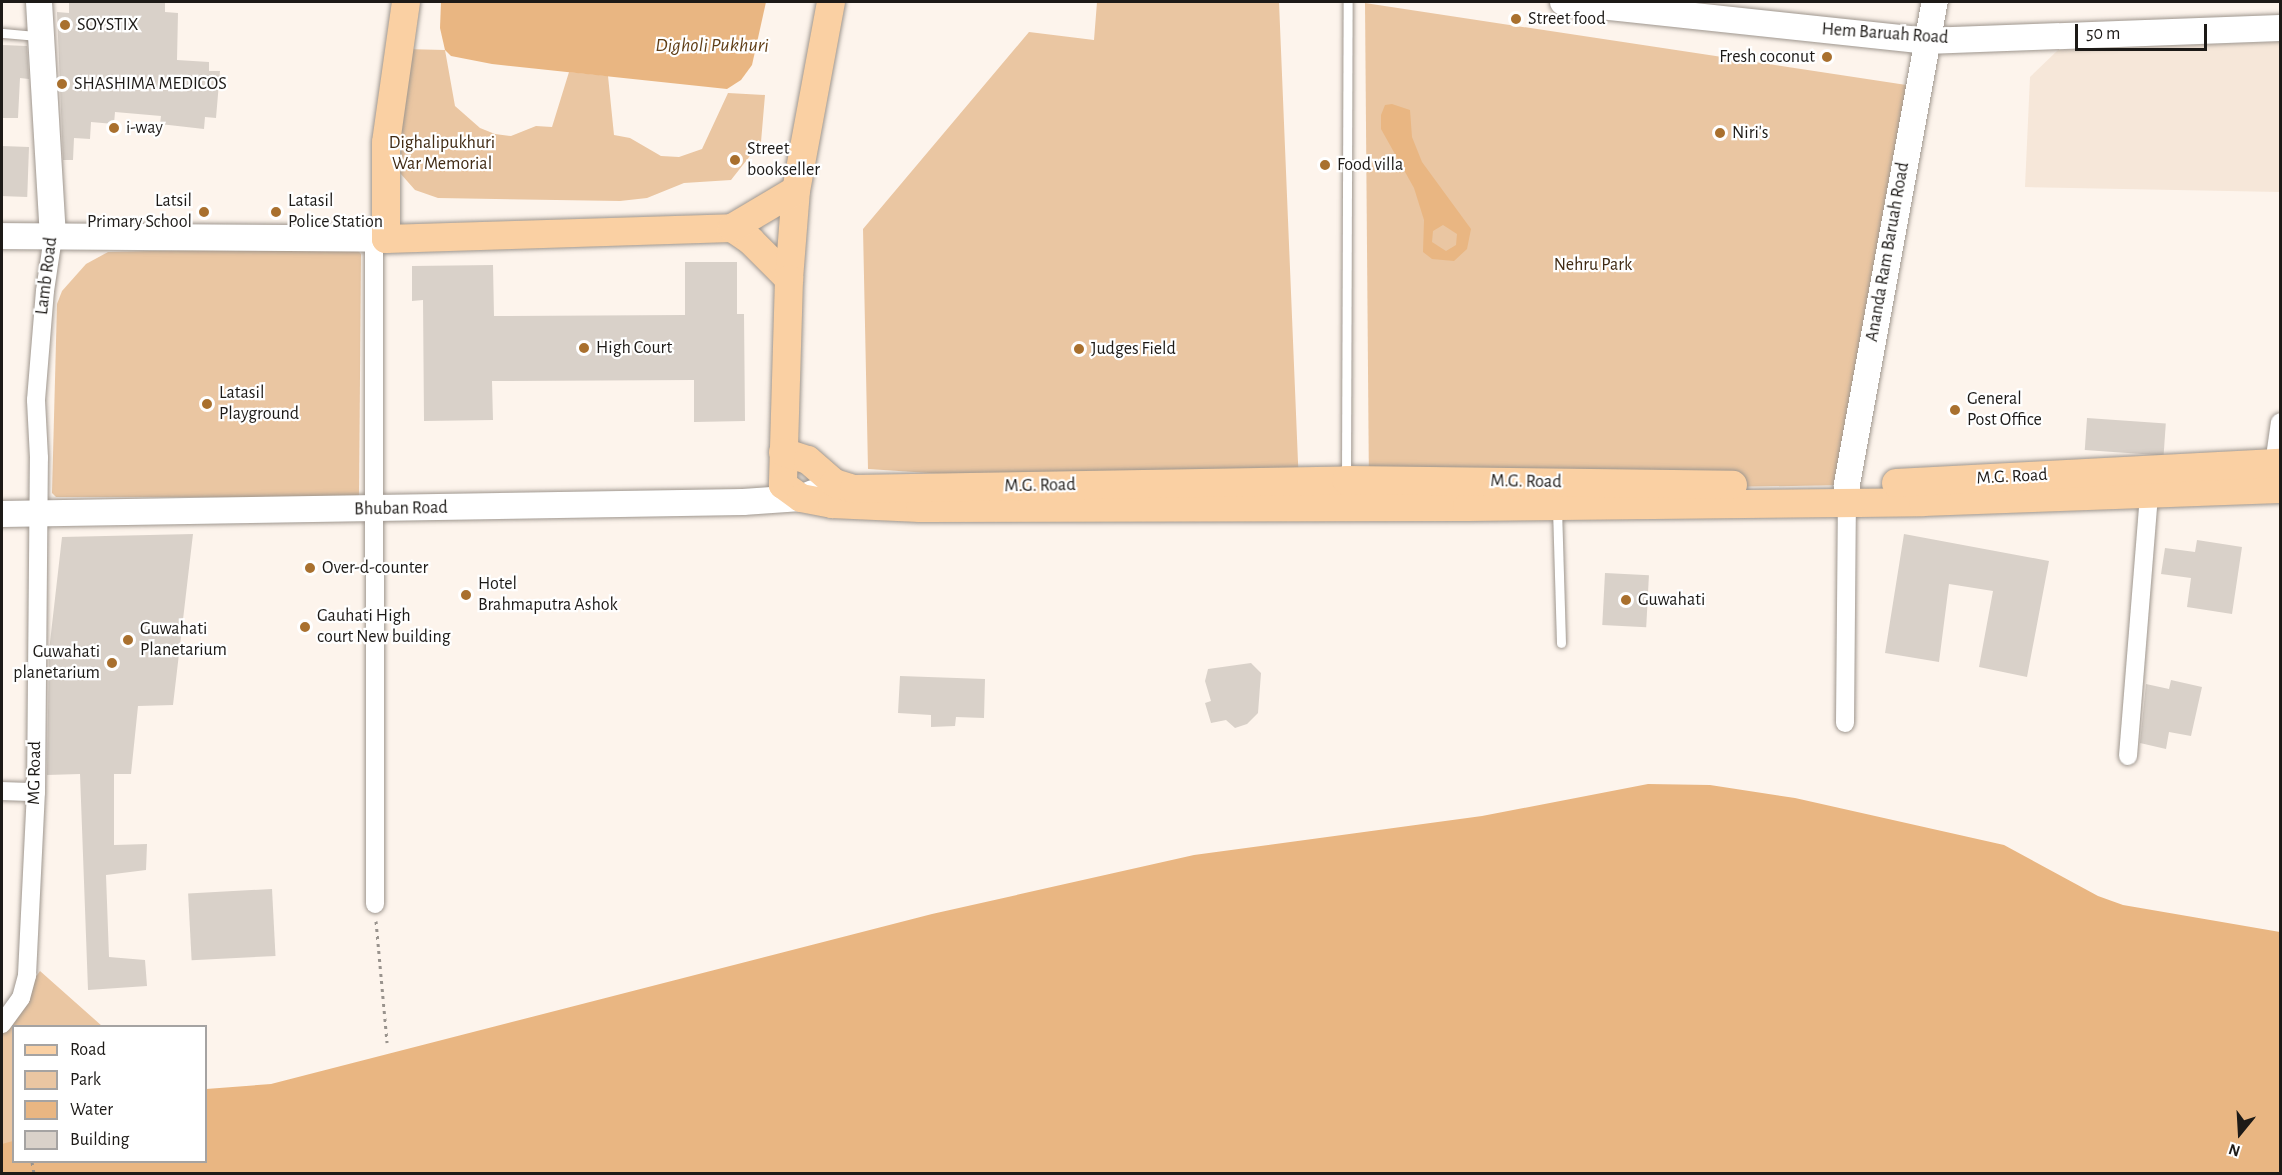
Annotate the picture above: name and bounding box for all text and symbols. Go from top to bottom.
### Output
place label: Street food [1528,8,1605,30]
marker: Street food [1509,12,1523,26]
scale bar [2078,12,2210,50]
place label: SOYSTIX [77,14,138,36]
marker: SOYSTIX [58,18,72,32]
street label: Hem Baruah Road [1821,19,1949,49]
text: 50 m [2086,25,2120,43]
water label: Digholi Pukhuri [655,33,769,57]
place label: Fresh coconut [1719,46,1815,68]
marker: Fresh coconut [1820,50,1834,64]
place label: SHASHIMA MEDICOS [74,73,227,95]
marker: SHASHIMA MEDICOS [55,77,69,91]
place label: i-way [126,117,163,139]
marker: i-way [107,121,121,135]
place label: Niri's [1732,122,1768,144]
marker: Niri's [1713,126,1727,140]
park label: Dighalipukhuri War Memorial [389,133,495,176]
place label: Street bookseller [747,139,820,182]
marker: Street bookseller [728,153,742,167]
place label: Food villa [1337,154,1403,176]
marker: Food villa [1318,158,1332,172]
street label: Ananda Ram Baruah Road [1862,161,1914,343]
place label: Latsil Primary School [87,191,192,234]
place label: Latasil Police Station [288,191,383,234]
marker: Latsil Primary School [197,205,211,219]
marker: Latasil Police Station [269,205,283,219]
street label: Lamb Road [32,236,62,316]
park label: Nehru Park [1554,254,1632,276]
place label: High Court [596,337,672,359]
place label: Judges Field [1091,338,1176,360]
marker: High Court [577,341,591,355]
marker: Judges Field [1072,342,1086,356]
place label: Latasil Playground [219,383,299,426]
place label: General Post Office [1967,389,2042,432]
marker: Latasil Playground [200,397,214,411]
marker: General Post Office [1948,403,1962,417]
street label: M.G. Road [1976,464,2048,490]
street label: M.G. Road [1490,471,1562,493]
street label: M.G. Road [1004,475,1076,497]
street label: Bhuban Road [354,497,448,521]
place label: Over-d-counter [322,557,428,579]
marker: Over-d-counter [303,561,317,575]
place label: Hotel Brahmaputra Ashok [478,574,618,616]
marker: Hotel Brahmaputra Ashok [459,588,473,602]
place label: Guwahati [1638,589,1705,611]
marker: Guwahati [1619,593,1633,607]
place label: Gauhati High court New building [317,606,451,648]
place label: Guwahati Planetarium [140,619,227,662]
marker: Gauhati High court New building [298,620,312,634]
marker: Guwahati Planetarium [121,633,135,647]
place label: Guwahati planetarium [13,642,100,684]
marker: Guwahati planetarium [105,656,119,670]
street label: MG Road [24,741,46,805]
legend [12,1025,207,1163]
text: Road [70,1041,106,1059]
text: Park [70,1071,101,1089]
text: Water [70,1101,113,1119]
north arrow [2210,1103,2270,1163]
text: Building [70,1131,129,1149]
text: N [2227,1141,2242,1159]

